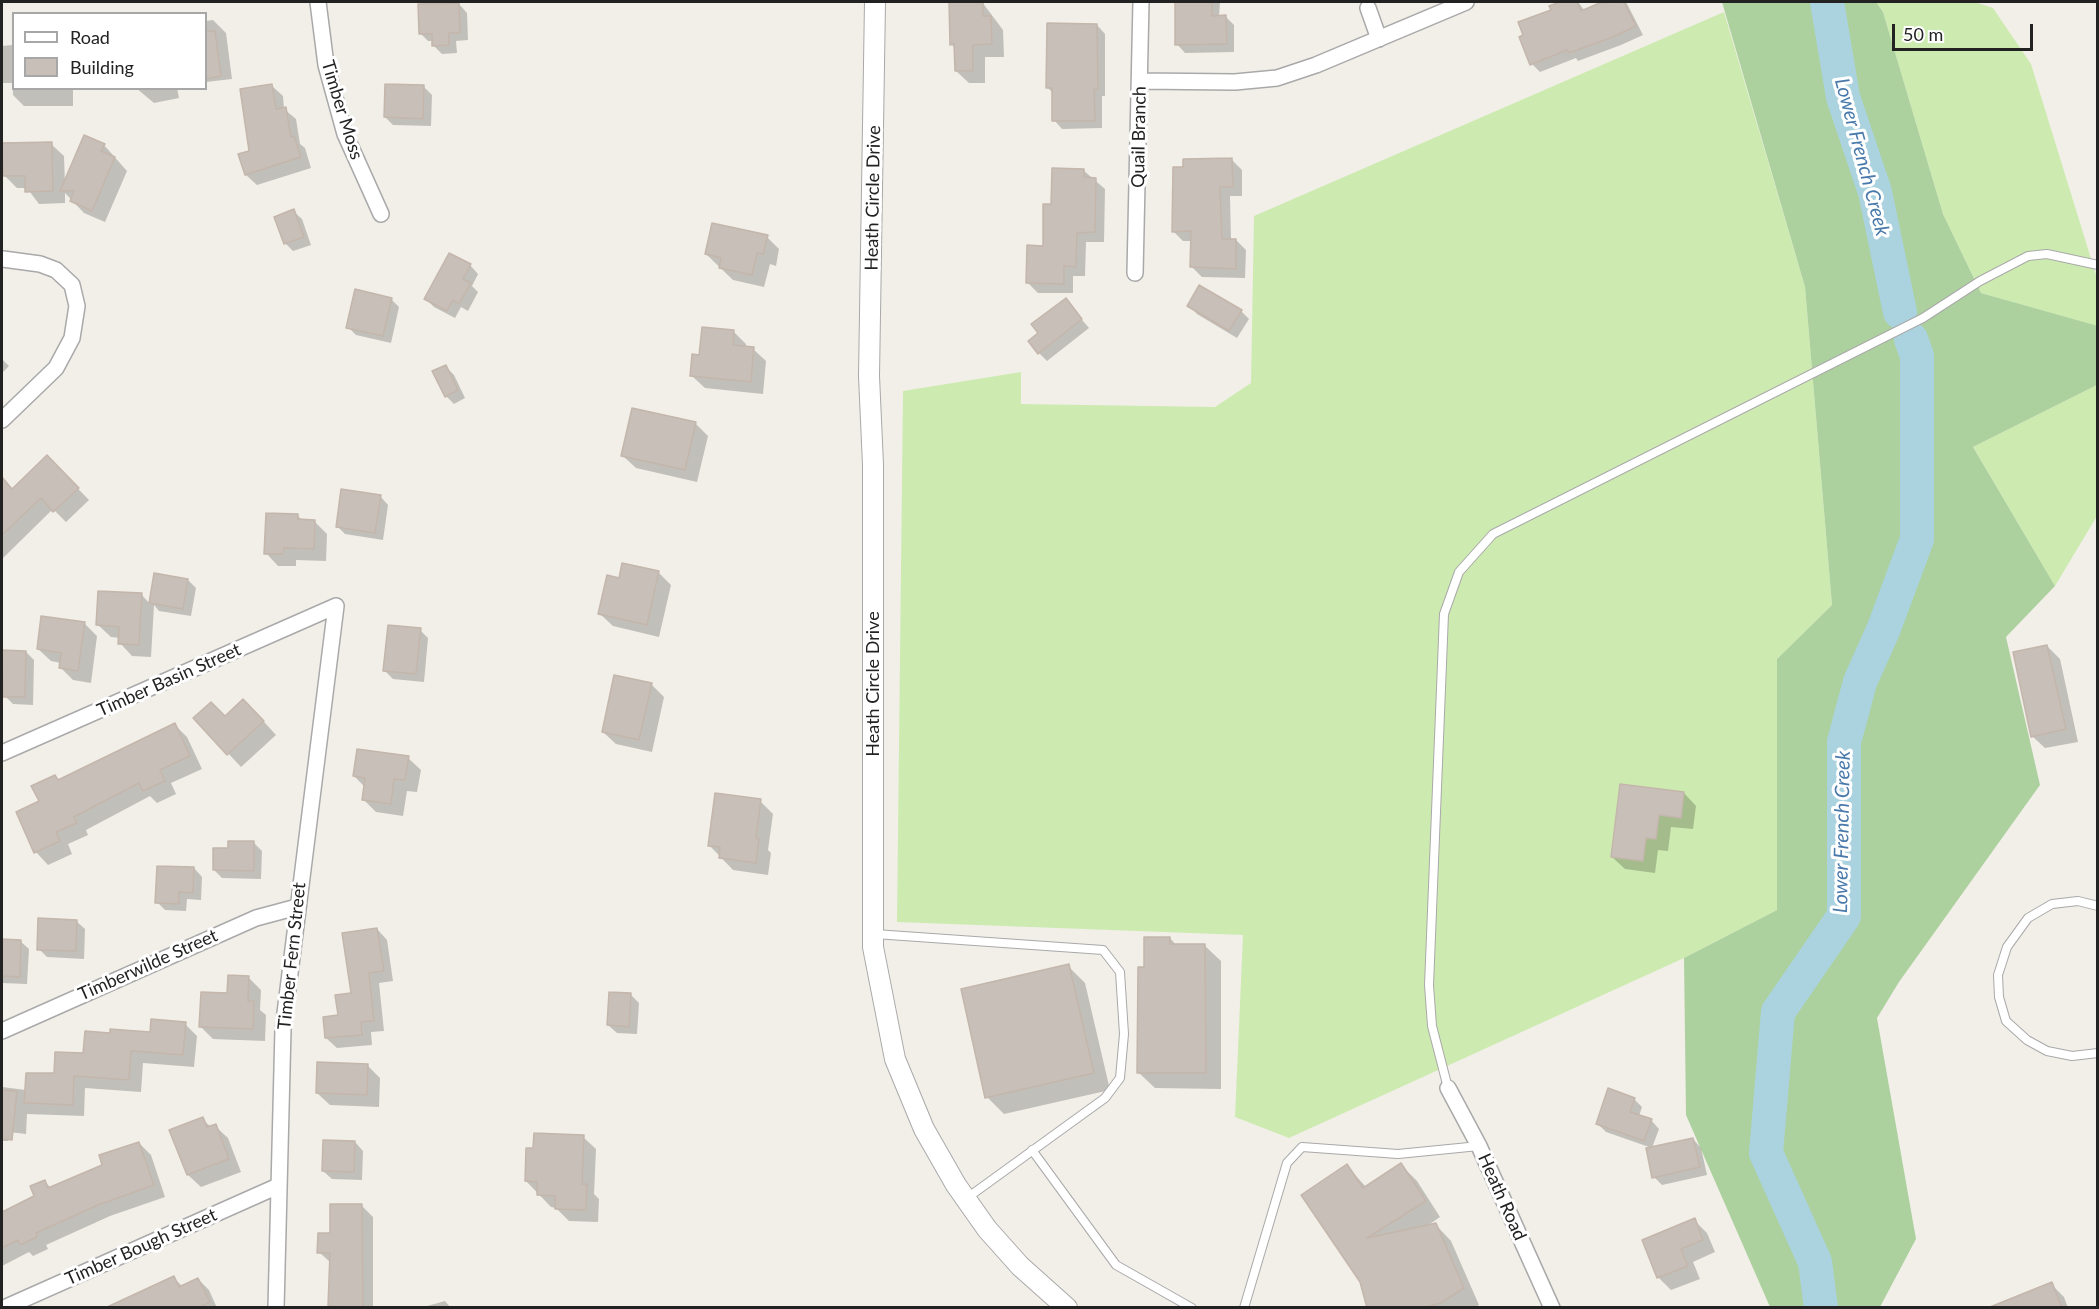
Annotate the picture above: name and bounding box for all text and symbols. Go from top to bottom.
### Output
legend [12,12,207,90]
scale bar [1895,12,2036,50]
text: 50 m [1903,23,1943,45]
text: Road [70,26,110,48]
text: Building [70,56,134,78]
street label: Timber Moss [317,58,367,162]
water label: Lower French Creek [1829,75,1895,239]
street label: Quail Branch [1127,86,1151,188]
street label: Heath Circle Drive [861,125,885,271]
street label: Heath Circle Drive [862,611,884,757]
street label: Timber Basin Street [94,639,244,721]
water label: Lower French Creek [1829,751,1855,913]
street label: Timber Fern Street [274,881,310,1031]
street label: Timberwilde Street [75,925,221,1005]
street label: Heath Road [1473,1150,1531,1244]
street label: Timber Bough Street [62,1204,220,1290]

